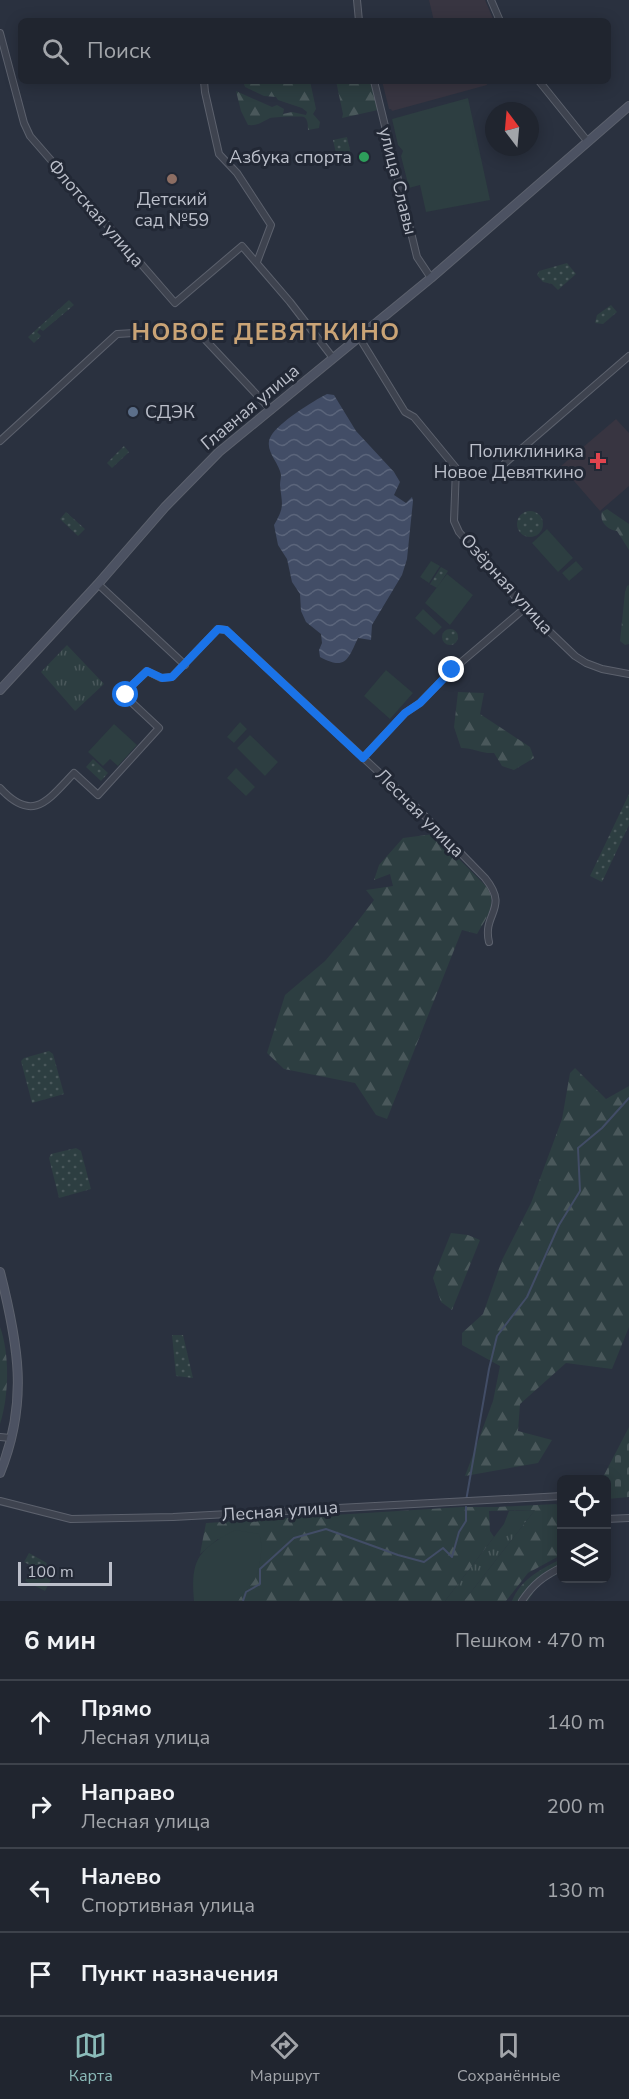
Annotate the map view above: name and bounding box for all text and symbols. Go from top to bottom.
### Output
search box [18,18,611,84]
icon: search [39,35,72,68]
text: Поиск [87,36,151,66]
north arrow [485,102,539,156]
street label: улица Славы [373,125,423,237]
place label: Азбука спорта [229,145,352,169]
marker: Азбука спорта [357,150,371,164]
street label: Флотская улица [42,154,150,272]
marker: Детский сад №59 [165,172,179,186]
place label: Детский сад №59 [135,187,209,232]
district label: НОВОЕ ДЕВЯТКИНО [131,316,401,348]
street label: Главная улица [196,359,304,455]
place label: СДЭК [145,400,195,424]
marker: СДЭК [126,405,140,419]
place label: Поликлиника Новое Девяткино [434,439,584,484]
marker: Поликлиника Новое Девяткино [589,452,607,470]
street label: Озёрная улица [455,528,559,640]
route end [438,656,464,682]
route start [112,681,138,707]
street label: Лесная улица [370,763,470,863]
map controls [557,1475,611,1583]
button: locate [557,1475,611,1529]
street label: Лесная улица [221,1495,339,1527]
button: layers [557,1529,611,1583]
scale bar [18,1559,112,1586]
text: 100 m [27,1561,74,1583]
text: 6 мин [24,1623,96,1658]
text: Пешком · 470 m [455,1627,605,1654]
text: Прямо [81,1694,152,1724]
icon: ahead [24,1706,57,1739]
text: 140 m [547,1709,605,1736]
text: Лесная улица [81,1724,210,1751]
text: Направо [81,1778,175,1808]
icon: right [24,1790,57,1823]
text: 200 m [547,1793,605,1820]
text: Лесная улица [81,1808,210,1835]
text: Налево [81,1862,161,1892]
icon: left [24,1874,57,1907]
text: 130 m [547,1877,605,1904]
text: Спортивная улица [81,1892,255,1919]
icon: arrive [24,1958,57,1991]
text: Пункт назначения [81,1959,279,1989]
tab: Карта [69,2029,113,2087]
tab: Маршрут [250,2029,320,2087]
tab: Сохранённые [457,2029,560,2087]

